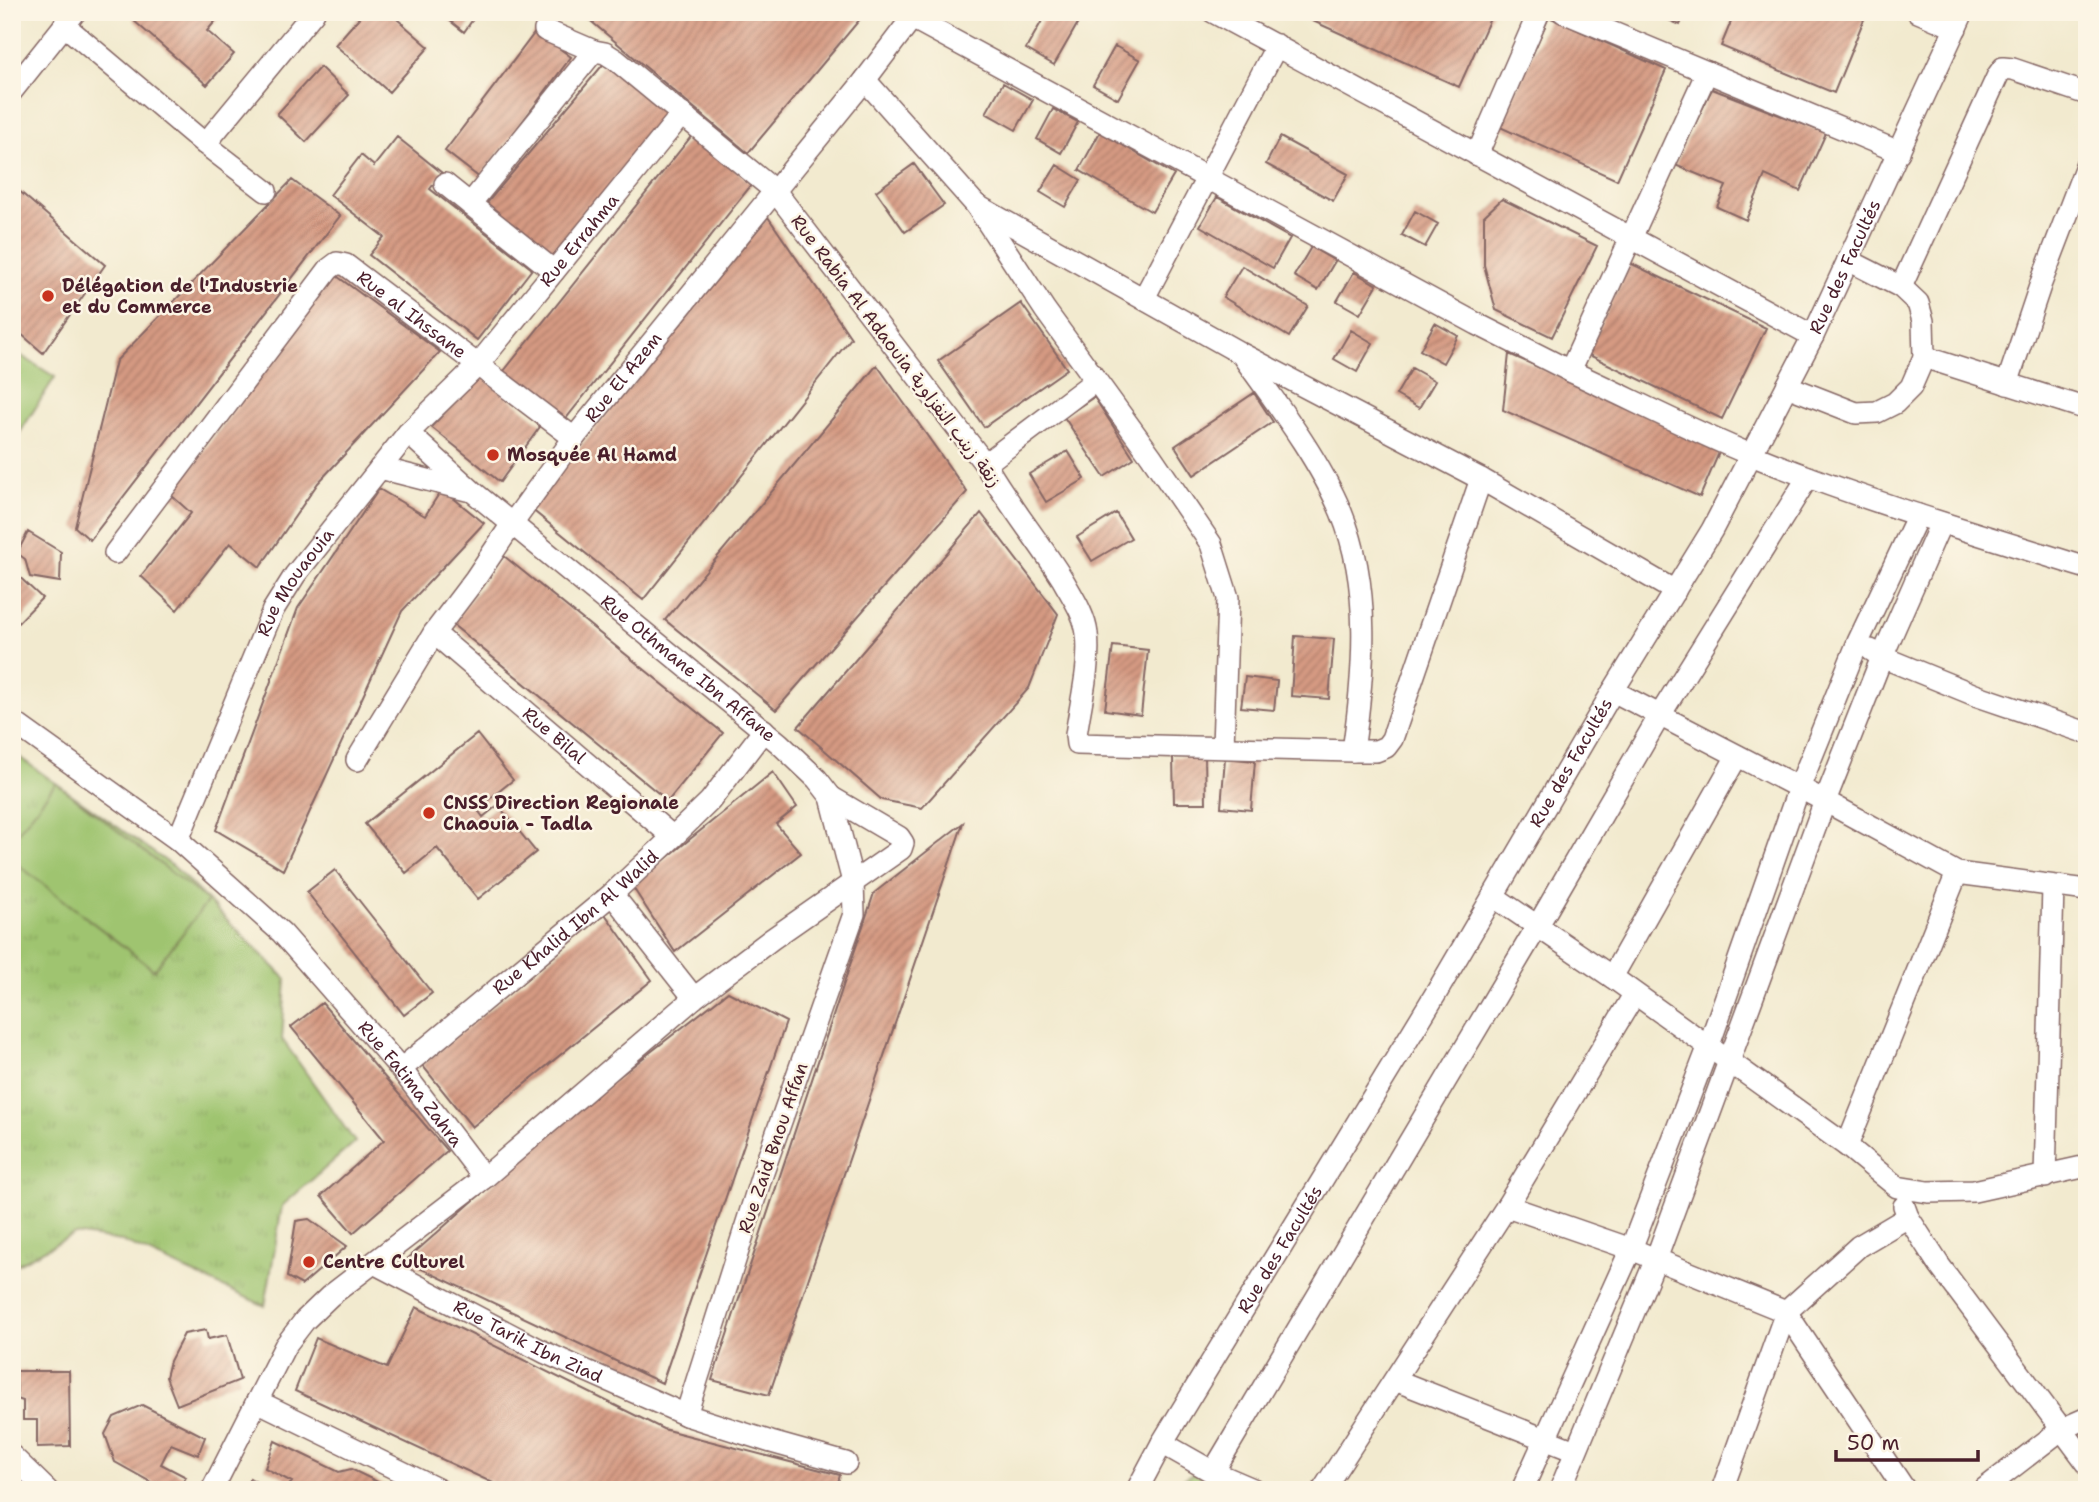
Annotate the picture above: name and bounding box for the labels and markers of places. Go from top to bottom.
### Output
place label: Délégation de l'Industrie et du Commerce [62,274,298,319]
marker: Délégation de l'Industrie et du Commerce [40,288,56,304]
place label: Mosquée Al Hamd [507,443,677,467]
marker: Mosquée Al Hamd [485,447,501,463]
place label: CNSS Direction Regionale Chaouia - Tadla [443,791,679,836]
marker: CNSS Direction Regionale Chaouia - Tadla [421,805,437,821]
place label: Centre Culturel [323,1250,465,1274]
marker: Centre Culturel [301,1254,317,1270]

